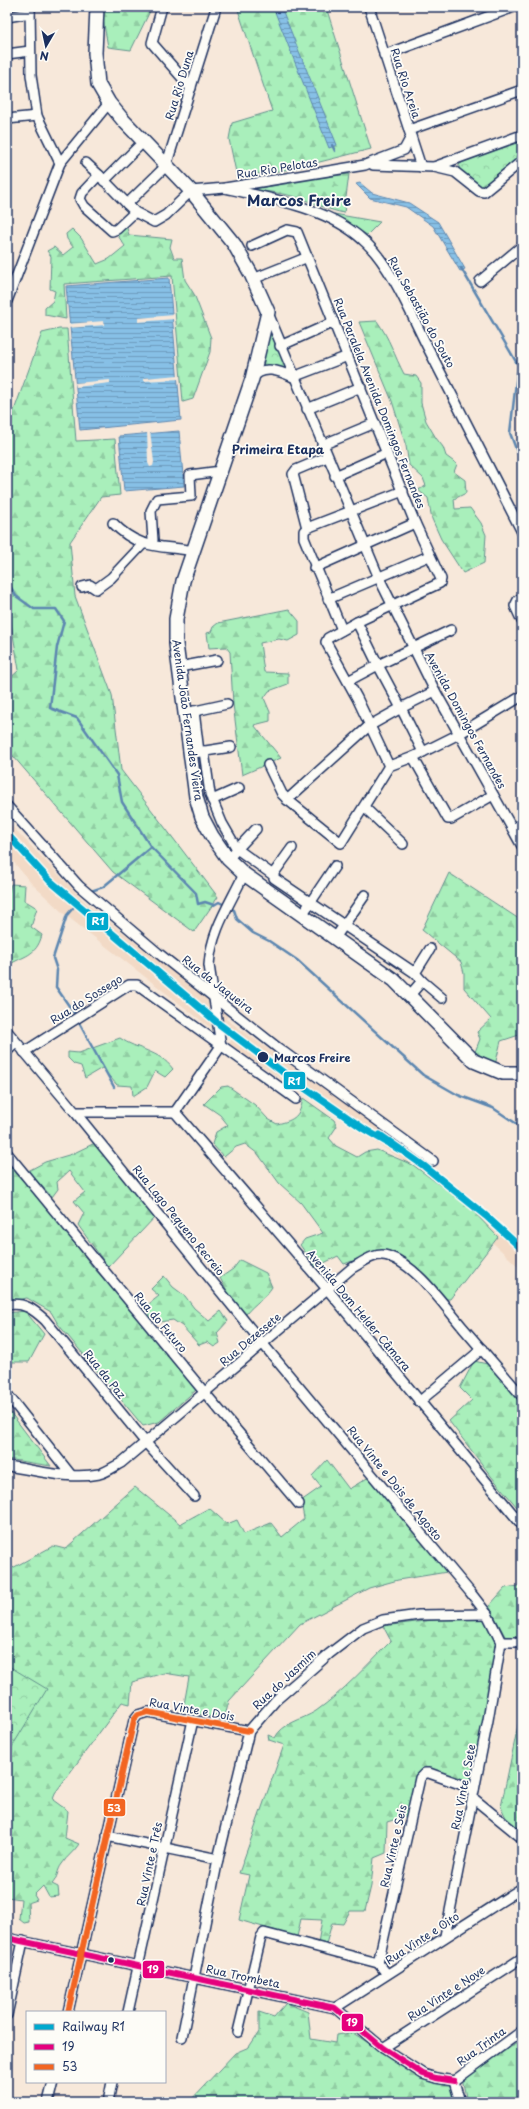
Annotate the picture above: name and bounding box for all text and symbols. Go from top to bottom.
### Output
north arrow [26,26,66,66]
street label: Rua Rio Areia [387,46,425,121]
text: N [38,47,50,65]
street label: Rua Rio Duna [160,48,198,122]
street label: Rua Rio Pelotas [235,153,319,183]
district label: Marcos Freire [247,188,351,211]
street label: Rua Sebastião do Souto [384,253,460,371]
street label: Rua Paralela Avenida Domingos Fernandes [330,295,430,511]
district label: Primeira Etapa [232,440,325,458]
street label: Avenida João Fernandes Vieira [168,638,208,802]
street label: Avenida Domingos Fernandes [421,649,511,791]
line badge: R1 [86,912,109,931]
text: R1 [92,912,104,929]
street label: Rua da Jaqueira [179,951,257,1017]
street label: Rua do Sossego [47,970,125,1028]
place label: Marcos Freire [274,1049,350,1066]
marker: Marcos Freire [256,1050,270,1064]
line badge: R1 [283,1071,306,1090]
text: R1 [288,1072,300,1089]
street label: Rua Lago Pequeno Recreio [129,1161,229,1279]
street label: Avenida Dom Helder Câmara [303,1245,415,1375]
street label: Rua do Futuro [130,1288,192,1356]
street label: Rua Dezessete [216,1308,284,1370]
street label: Rua da Paz [80,1346,130,1402]
street label: Rua Vinte e Dois de Agosto [343,1422,447,1544]
street label: Rua do Jasmim [248,1645,320,1713]
street label: Rua Vinte e Dois [148,1693,236,1725]
street label: Rua Vinte e Sete [446,1742,480,1831]
line badge: 53 [103,1798,126,1817]
text: 53 [107,1799,121,1816]
street label: Rua Vinte e Seis [375,1803,411,1889]
street label: Rua Vinte e Três [132,1820,166,1908]
street label: Rua Vinte e Oito [382,1908,462,1968]
unlabelled marker [106,1955,116,1965]
line badge: 19 [142,1960,165,1979]
text: 19 [147,1960,159,1977]
street label: Rua Trombeta [204,1960,282,1992]
street label: Rua Vinte e Nove [404,1961,488,2025]
legend [26,2011,166,2083]
line badge: 19 [341,2013,364,2032]
text: 19 [346,2013,358,2030]
text: Railway R1 [62,2017,125,2035]
street label: Rua Trinta [453,2022,510,2070]
text: 19 [62,2037,74,2055]
text: 53 [62,2057,78,2075]

